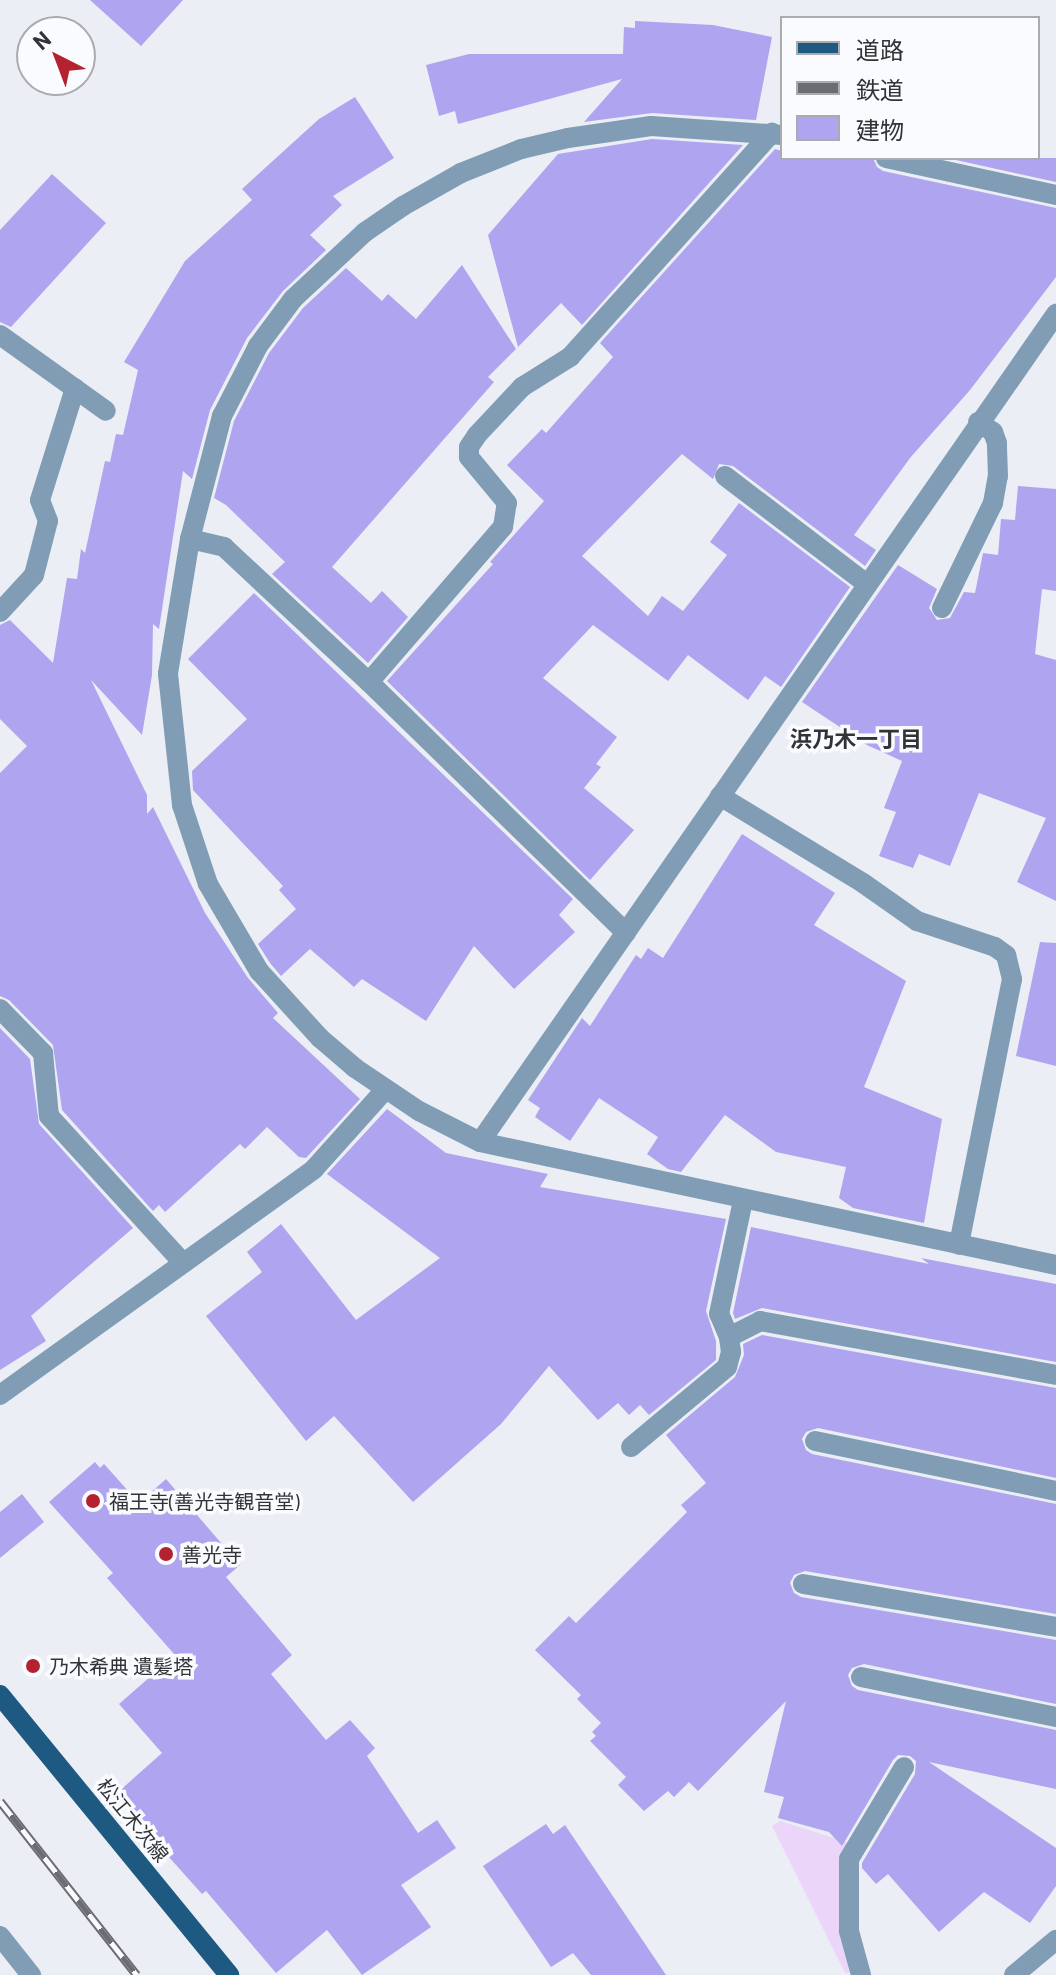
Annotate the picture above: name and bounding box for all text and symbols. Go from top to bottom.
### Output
north arrow [16,16,96,96]
legend [780,16,1040,160]
text: N [27,25,55,54]
text: 道路 [856,35,904,64]
text: 鉄道 [856,75,904,104]
text: 建物 [856,115,904,144]
district label: 浜乃木一丁目 [790,726,922,752]
place label: 福王寺(善光寺観音堂) [109,1489,299,1513]
marker: 福王寺(善光寺観音堂) [84,1492,102,1510]
place label: 善光寺 [182,1542,242,1566]
marker: 善光寺 [157,1545,175,1563]
place label: 乃木希典 遺髪塔 [49,1654,193,1678]
marker: 乃木希典 遺髪塔 [24,1657,42,1675]
street label: 松江木次線 [92,1774,174,1866]

